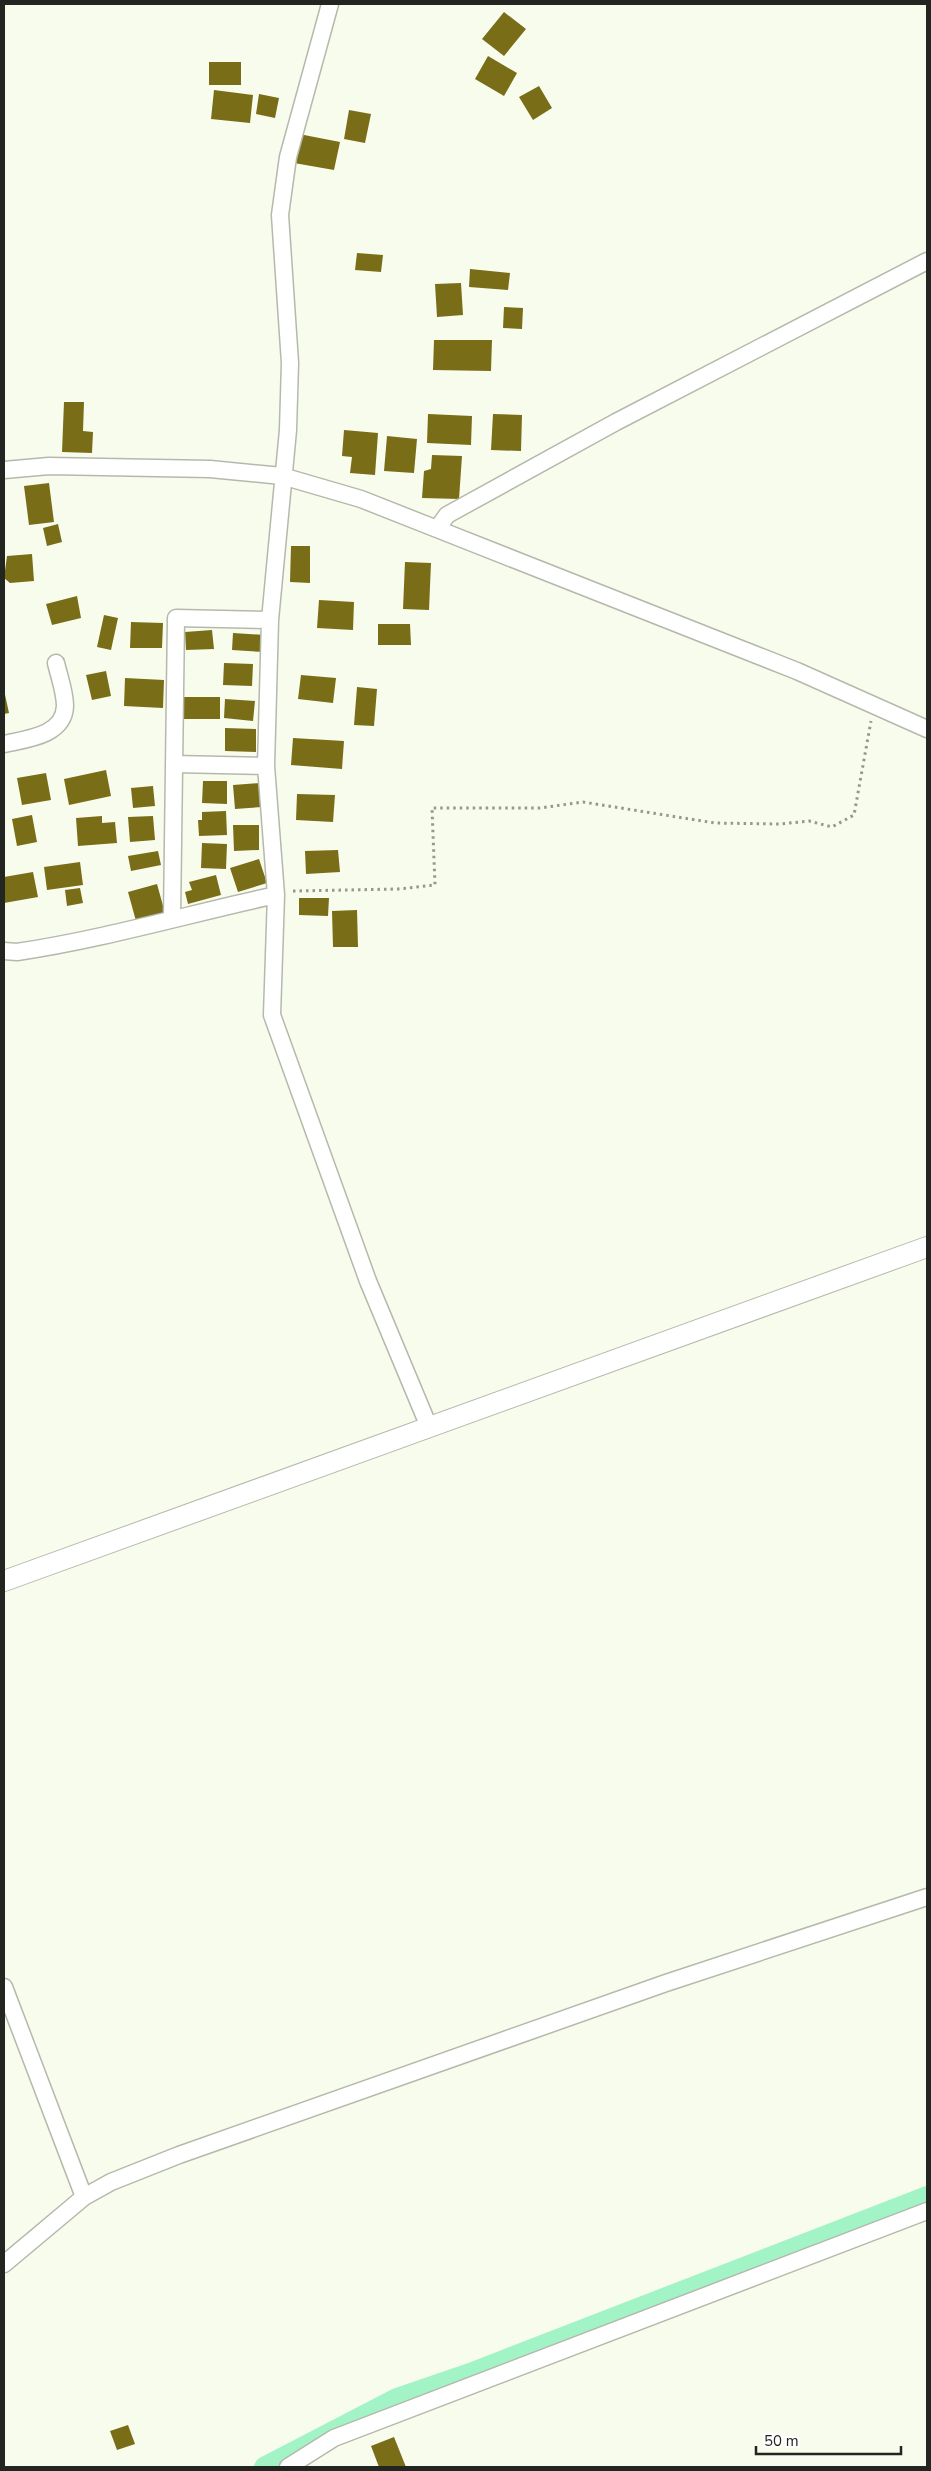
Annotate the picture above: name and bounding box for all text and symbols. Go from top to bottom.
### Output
scale bar [756,2424,901,2456]
text: 50 m [764,2431,799,2451]

